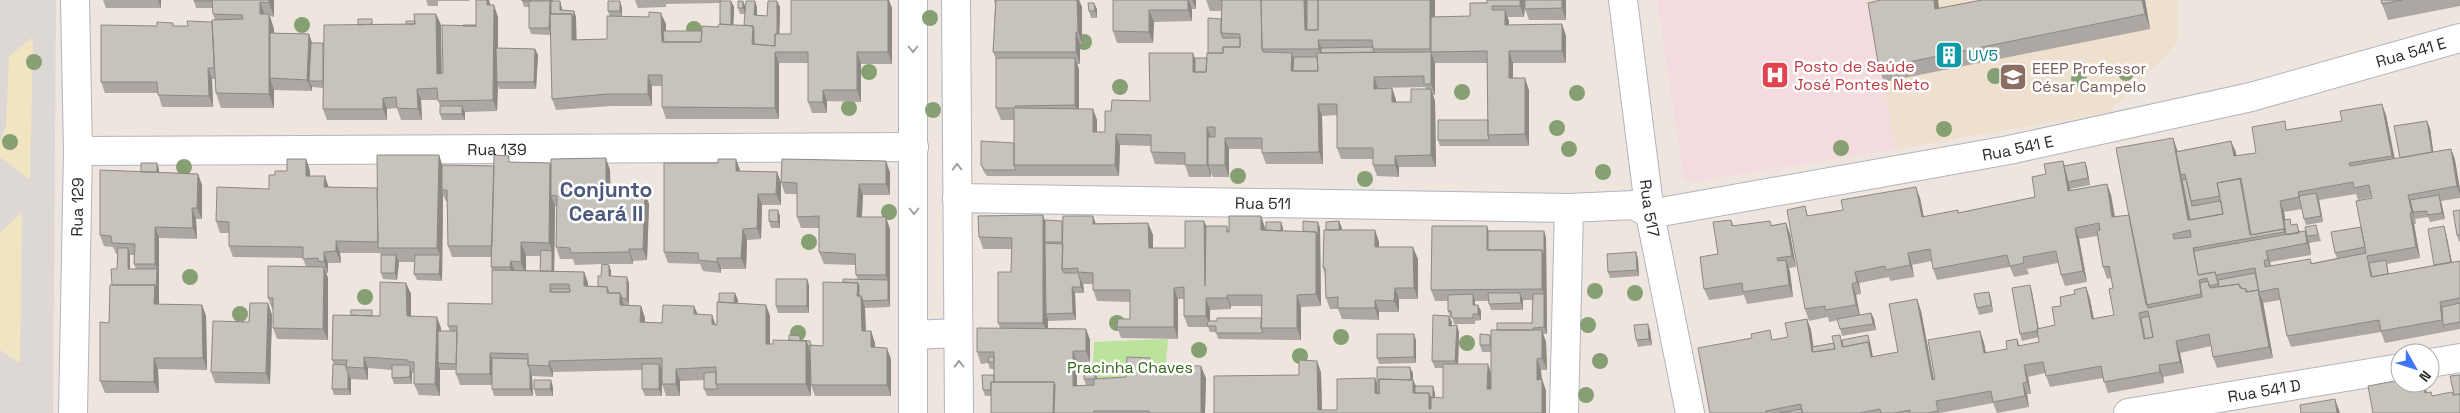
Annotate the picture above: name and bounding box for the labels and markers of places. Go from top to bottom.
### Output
building icon: UV5 [1934,40,1964,70]
place label: UV5 [1968,45,1998,66]
place label: Posto de Saúde José Pontes Neto [1794,56,1930,95]
place label: EEEP Professor César Campelo [2032,58,2147,97]
hospital icon: Posto de Saúde José Pontes Neto [1760,60,1790,90]
school or university icon: EEEP Professor César Campelo [1998,62,2028,92]

